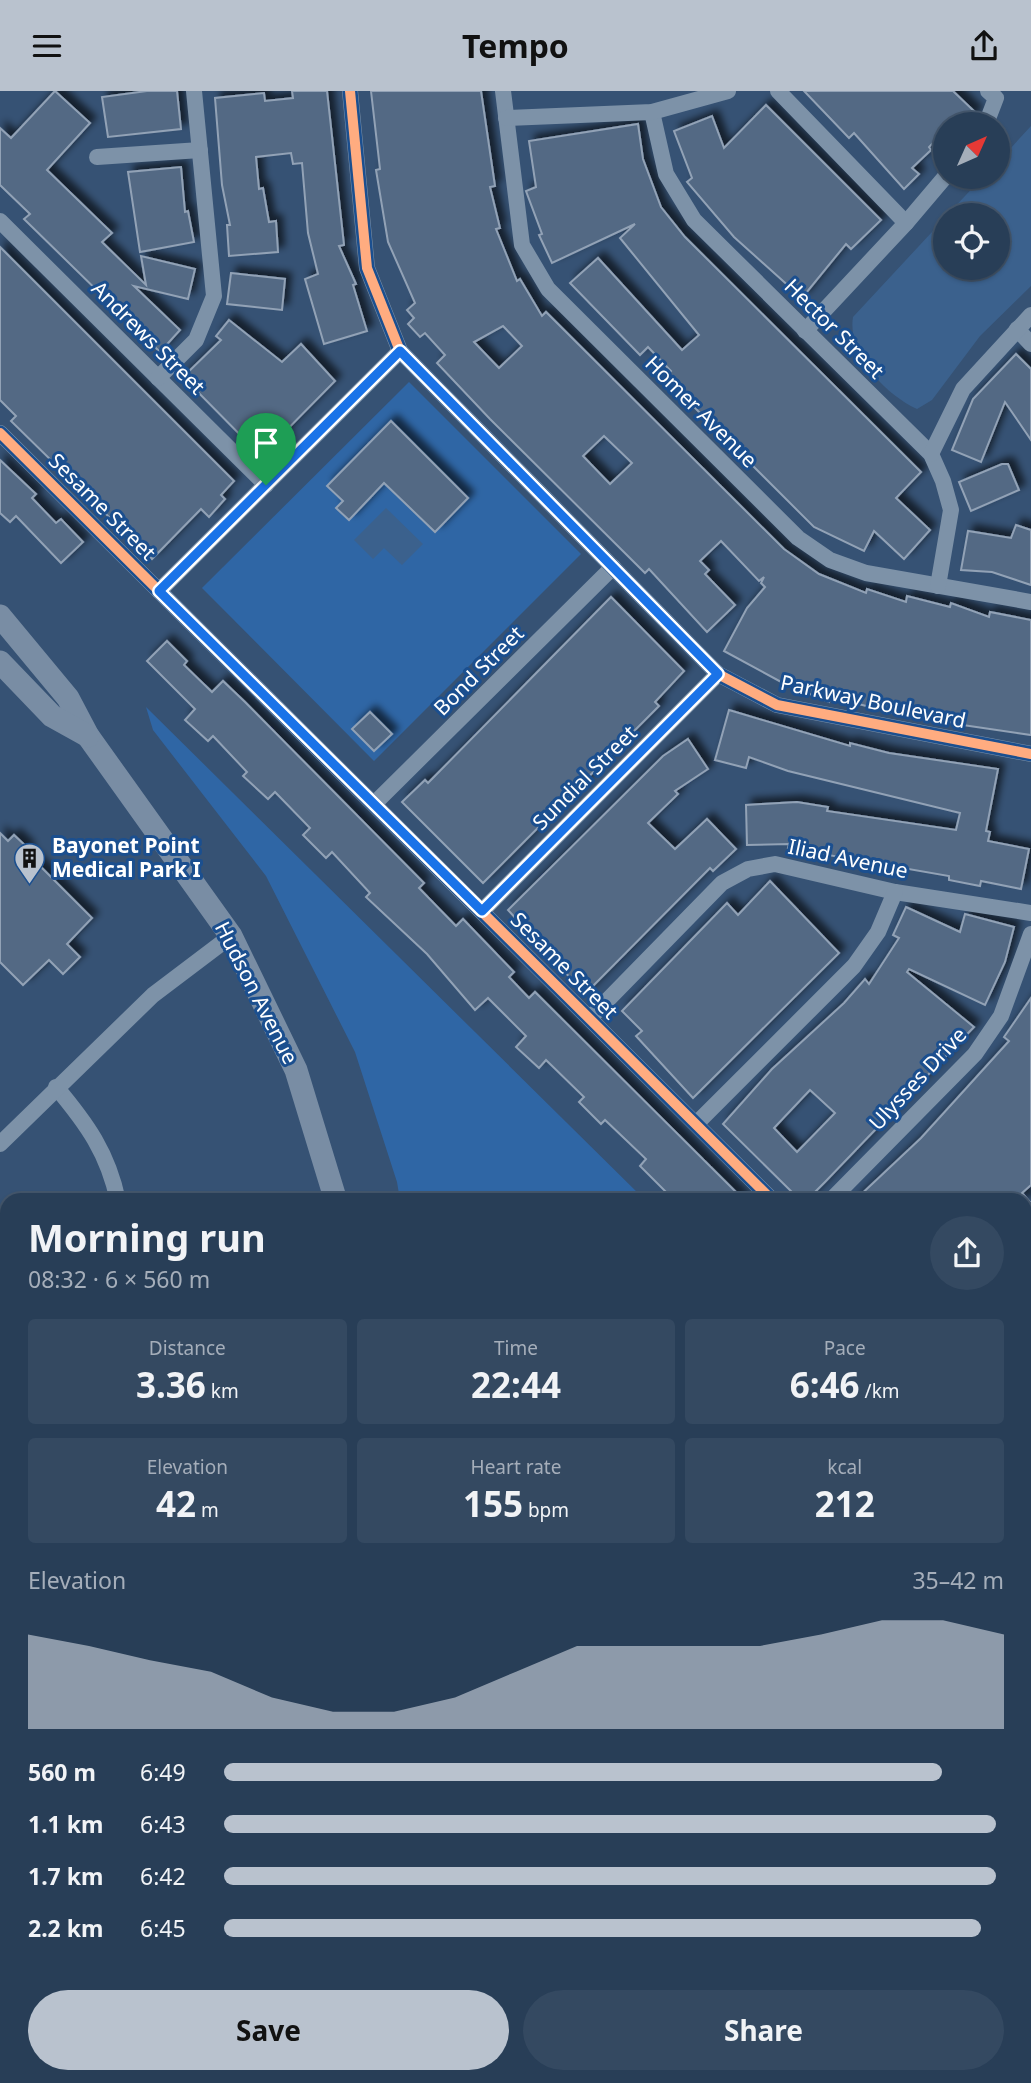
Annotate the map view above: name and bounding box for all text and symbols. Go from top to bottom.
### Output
text: Tempo [462,24,569,67]
icon: menu [28,27,66,65]
icon: share [965,27,1003,65]
north arrow [933,112,1010,189]
map controls [933,112,1010,280]
button: locate [933,203,1010,280]
street label: Hector Street [779,272,891,385]
street label: Andrews Street [86,274,212,400]
street label: Homer Avenue [640,349,764,473]
pin [236,413,296,485]
icon: arrive [247,424,285,462]
street label: Sesame Street [43,447,163,566]
street label: Bond Street [427,619,530,721]
street label: Parkway Boulevard [778,668,968,734]
street label: Sundial Street [526,719,643,836]
place label: Bayonet Point Medical Park I [52,831,201,883]
street label: Iliad Avenue [786,832,911,884]
building icon: Bayonet Point Medical Park I [12,841,46,885]
street label: Sesame Street [505,906,625,1025]
street label: Hudson Avenue [209,917,305,1069]
street label: Ulysses Drive [862,1021,972,1136]
text: Morning run [28,1211,266,1263]
button: share [930,1216,1004,1290]
text: 08:32 · 6 × 560 m [28,1263,210,1295]
text: Distance [149,1335,226,1361]
text: Time [494,1335,538,1361]
text: Pace [824,1335,866,1361]
text: 3.36 [136,1361,206,1408]
text: 22:44 [471,1361,561,1408]
text: 6:46 [790,1361,860,1408]
text: km [206,1378,239,1404]
text: /km [860,1378,900,1404]
text: Elevation [147,1454,228,1480]
text: Heart rate [471,1454,561,1480]
text: kcal [827,1454,862,1480]
text: 42 [156,1480,196,1527]
text: 155 [463,1480,523,1527]
text: 212 [815,1480,875,1527]
text: m [196,1497,219,1523]
text: bpm [523,1497,569,1523]
text: Elevation [28,1564,126,1596]
text: 35–42 m [912,1564,1004,1596]
text: 560 m [28,1756,96,1788]
text: 6:49 [140,1756,186,1788]
text: 1.1 km [28,1808,103,1840]
text: 6:43 [140,1808,186,1840]
text: 1.7 km [28,1860,103,1892]
text: 6:42 [140,1860,186,1892]
text: 2.2 km [28,1912,103,1944]
text: 6:45 [140,1912,186,1944]
button: Save [28,1990,509,2070]
button: Share [523,1990,1004,2070]

